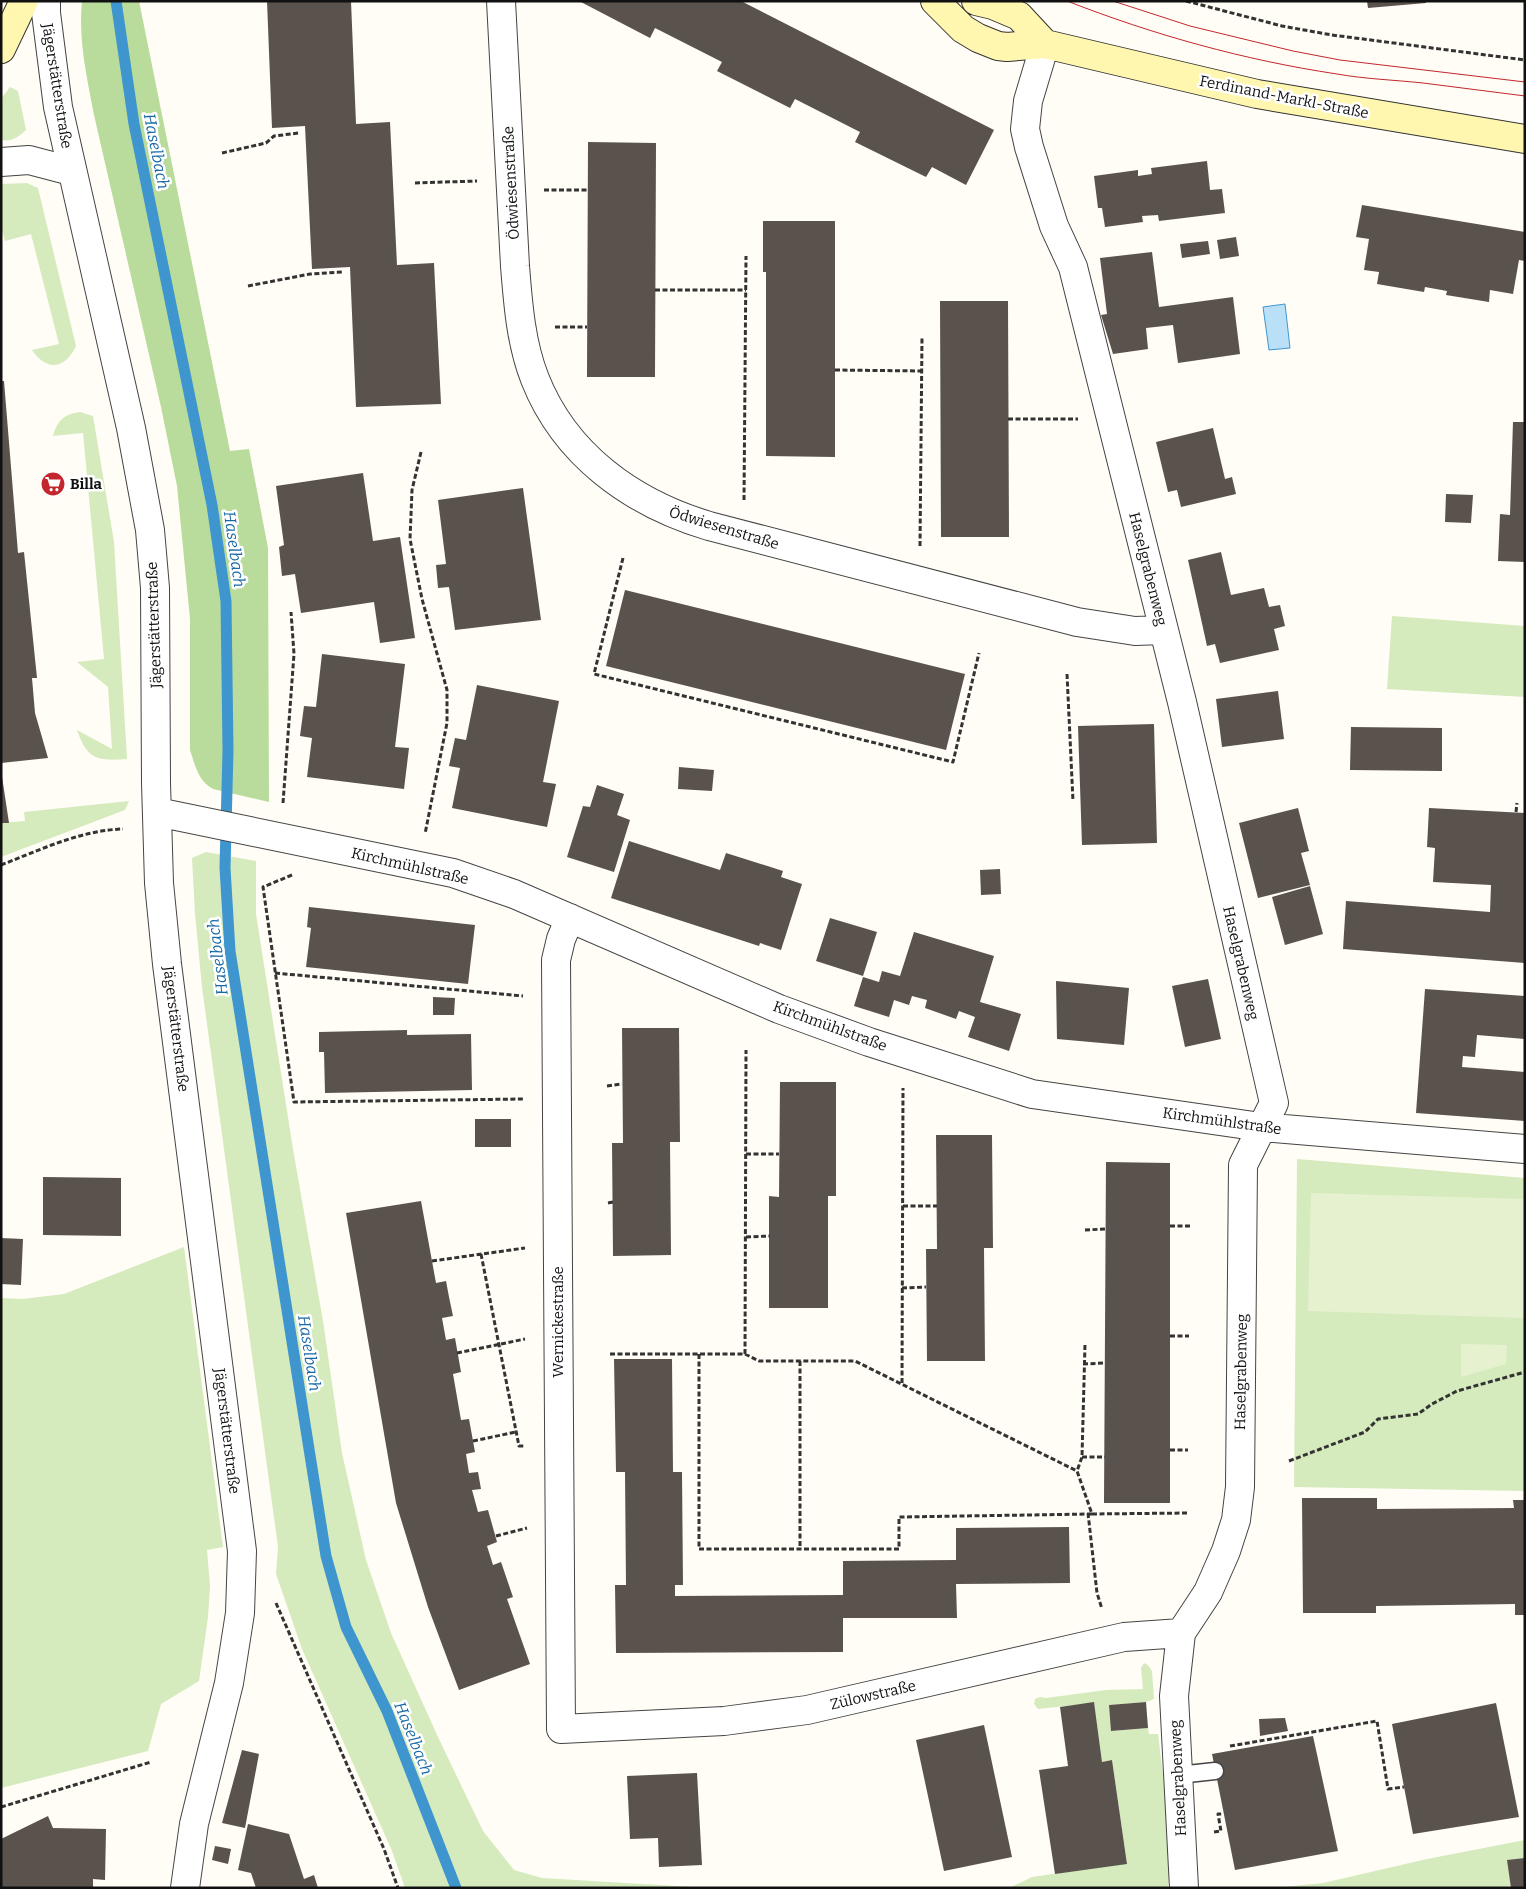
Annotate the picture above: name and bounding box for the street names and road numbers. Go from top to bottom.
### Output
street label: Jägerstätterstraße [38,21,76,150]
street label: Ferdinand-Markl-Straße [1198,72,1370,122]
street label: Ödwiesenstraße [499,126,523,240]
street label: Ödwiesenstraße [667,503,781,553]
street label: Haselgrabenweg [1125,510,1171,628]
street label: Jägerstätterstraße [143,562,165,689]
street label: Kirchmühlstraße [350,844,470,888]
street label: Haselgrabenweg [1219,904,1263,1022]
street label: Jägerstätterstraße [159,964,193,1093]
street label: Kirchmühlstraße [771,997,889,1055]
street label: Kirchmühlstraße [1161,1104,1283,1138]
street label: Wernickestraße [549,1266,567,1378]
street label: Haselgrabenweg [1231,1314,1251,1430]
street label: Jägerstätterstraße [210,1366,244,1495]
street label: Zülowstraße [828,1676,918,1714]
street label: Haselgrabenweg [1166,1719,1190,1837]

